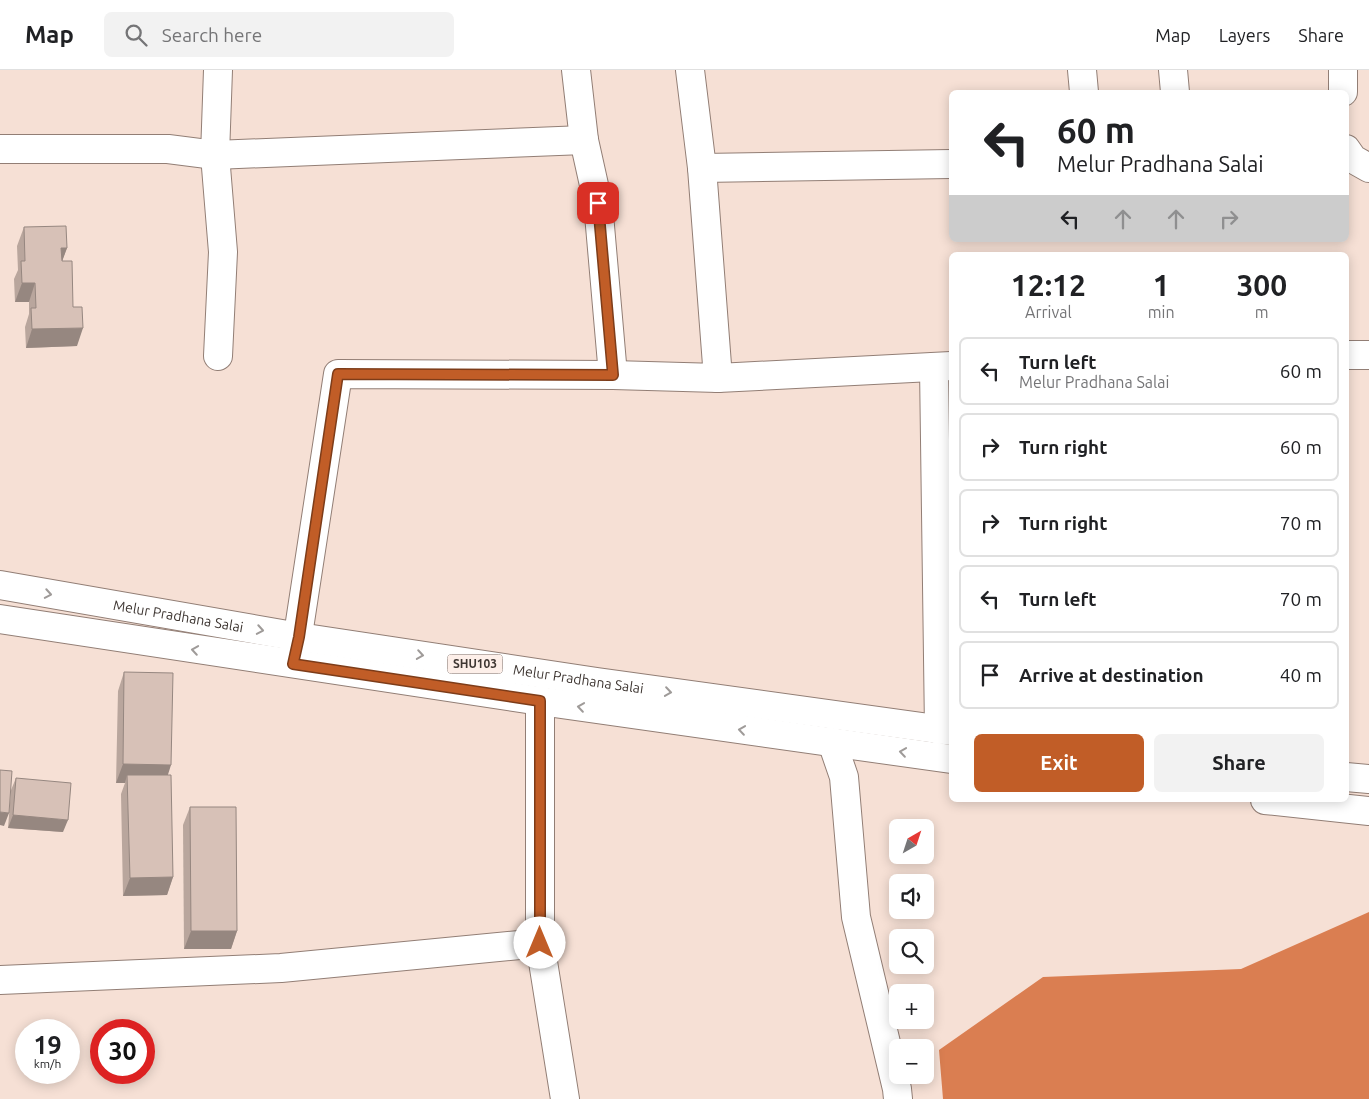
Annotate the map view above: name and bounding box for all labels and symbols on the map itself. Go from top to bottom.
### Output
pin [577,182,619,224]
one-way arrow [44,588,52,598]
street label: Melur Pradhana Salai [112,597,245,635]
one-way arrow [255,625,264,635]
one-way arrow [191,645,199,656]
one-way arrow [416,650,425,660]
road number: SHU103 [448,654,502,674]
street label: Melur Pradhana Salai [512,661,645,696]
one-way arrow [663,686,672,696]
one-way arrow [577,702,585,713]
one-way arrow [738,725,746,735]
one-way arrow [899,747,907,758]
north arrow [889,819,934,864]
position arrow [513,916,565,968]
speed limit sign: 30 [90,1019,155,1084]

